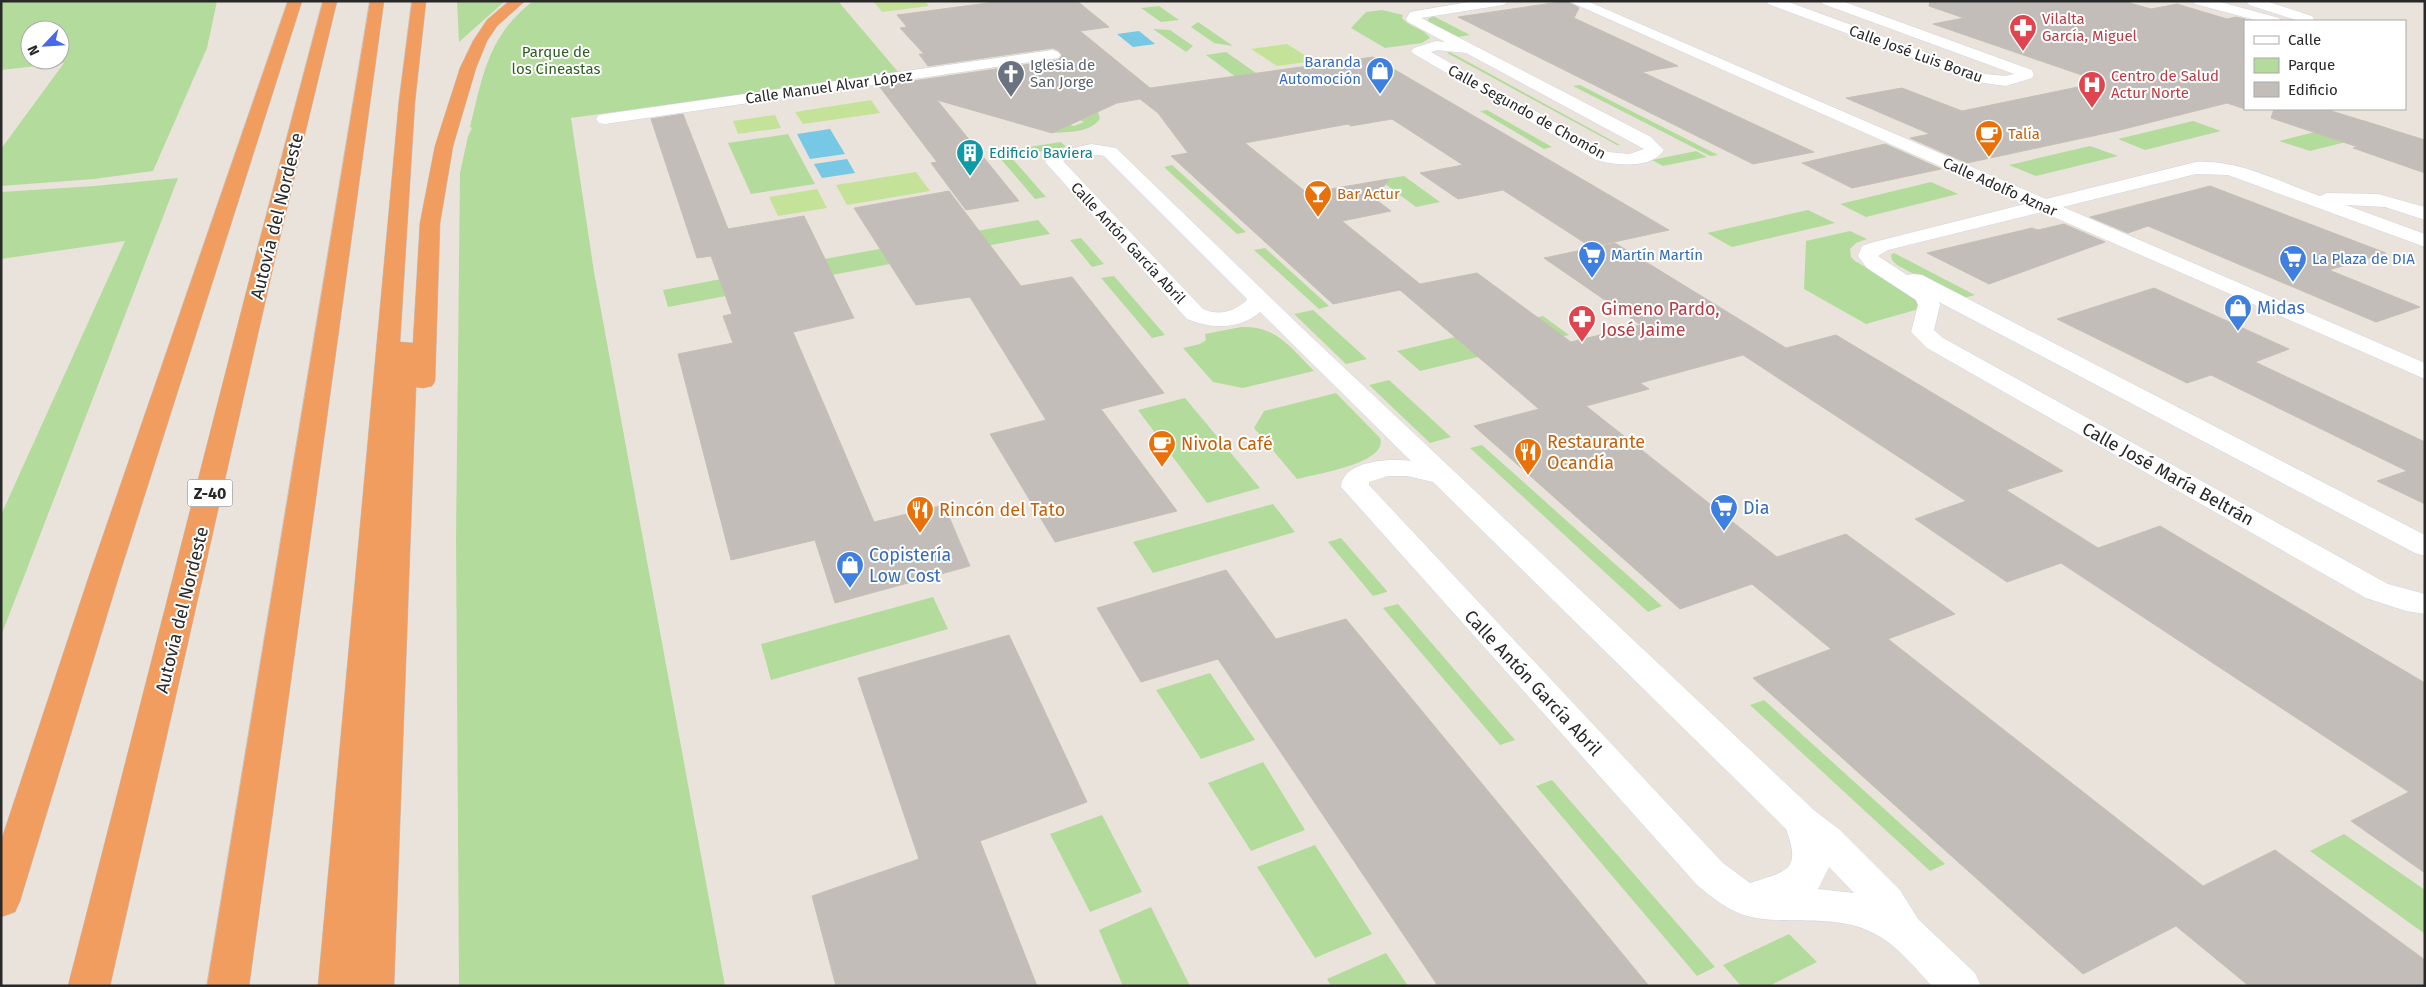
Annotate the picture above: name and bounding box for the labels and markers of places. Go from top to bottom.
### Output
place label: Vilalta García, Miguel [2042,10,2138,45]
pharmacy icon: Vilalta García, Miguel [2008,13,2038,52]
place label: Baranda Automoción [1279,53,1361,88]
place label: Iglesia de San Jorge [1030,56,1095,91]
shop icon: Baranda Automoción [1365,56,1395,95]
church icon: Iglesia de San Jorge [996,59,1026,98]
place label: Centro de Salud Actur Norte [2111,67,2219,102]
hospital icon: Centro de Salud Actur Norte [2077,70,2107,109]
cafe icon: Talía [1974,119,2004,158]
place label: Talía [2008,125,2040,143]
building icon: Edificio Baviera [955,138,985,177]
place label: Edificio Baviera [989,144,1093,162]
bar icon: Bar Actur [1303,179,1333,218]
place label: Bar Actur [1337,185,1400,203]
supermarket icon: Martín Martín [1577,240,1607,279]
supermarket icon: La Plaza de DIA [2278,244,2308,283]
place label: Martín Martín [1611,246,1703,264]
place label: La Plaza de DIA [2312,250,2415,268]
shop icon: Midas [2223,293,2253,332]
place label: Midas [2257,297,2305,319]
place label: Gimeno Pardo, José Jaime [1601,298,1720,341]
pharmacy icon: Gimeno Pardo, José Jaime [1567,304,1597,343]
cafe icon: Nivola Café [1147,429,1177,468]
place label: Restaurante Ocandía [1547,431,1645,474]
place label: Nivola Café [1181,433,1273,455]
restaurant icon: Restaurante Ocandía [1513,437,1543,476]
supermarket icon: Dia [1709,493,1739,532]
restaurant icon: Rincón del Tato [905,495,935,534]
place label: Dia [1743,497,1769,519]
place label: Rincón del Tato [939,499,1065,521]
place label: Copistería Low Cost [869,544,951,587]
shop icon: Copistería Low Cost [835,550,865,589]

